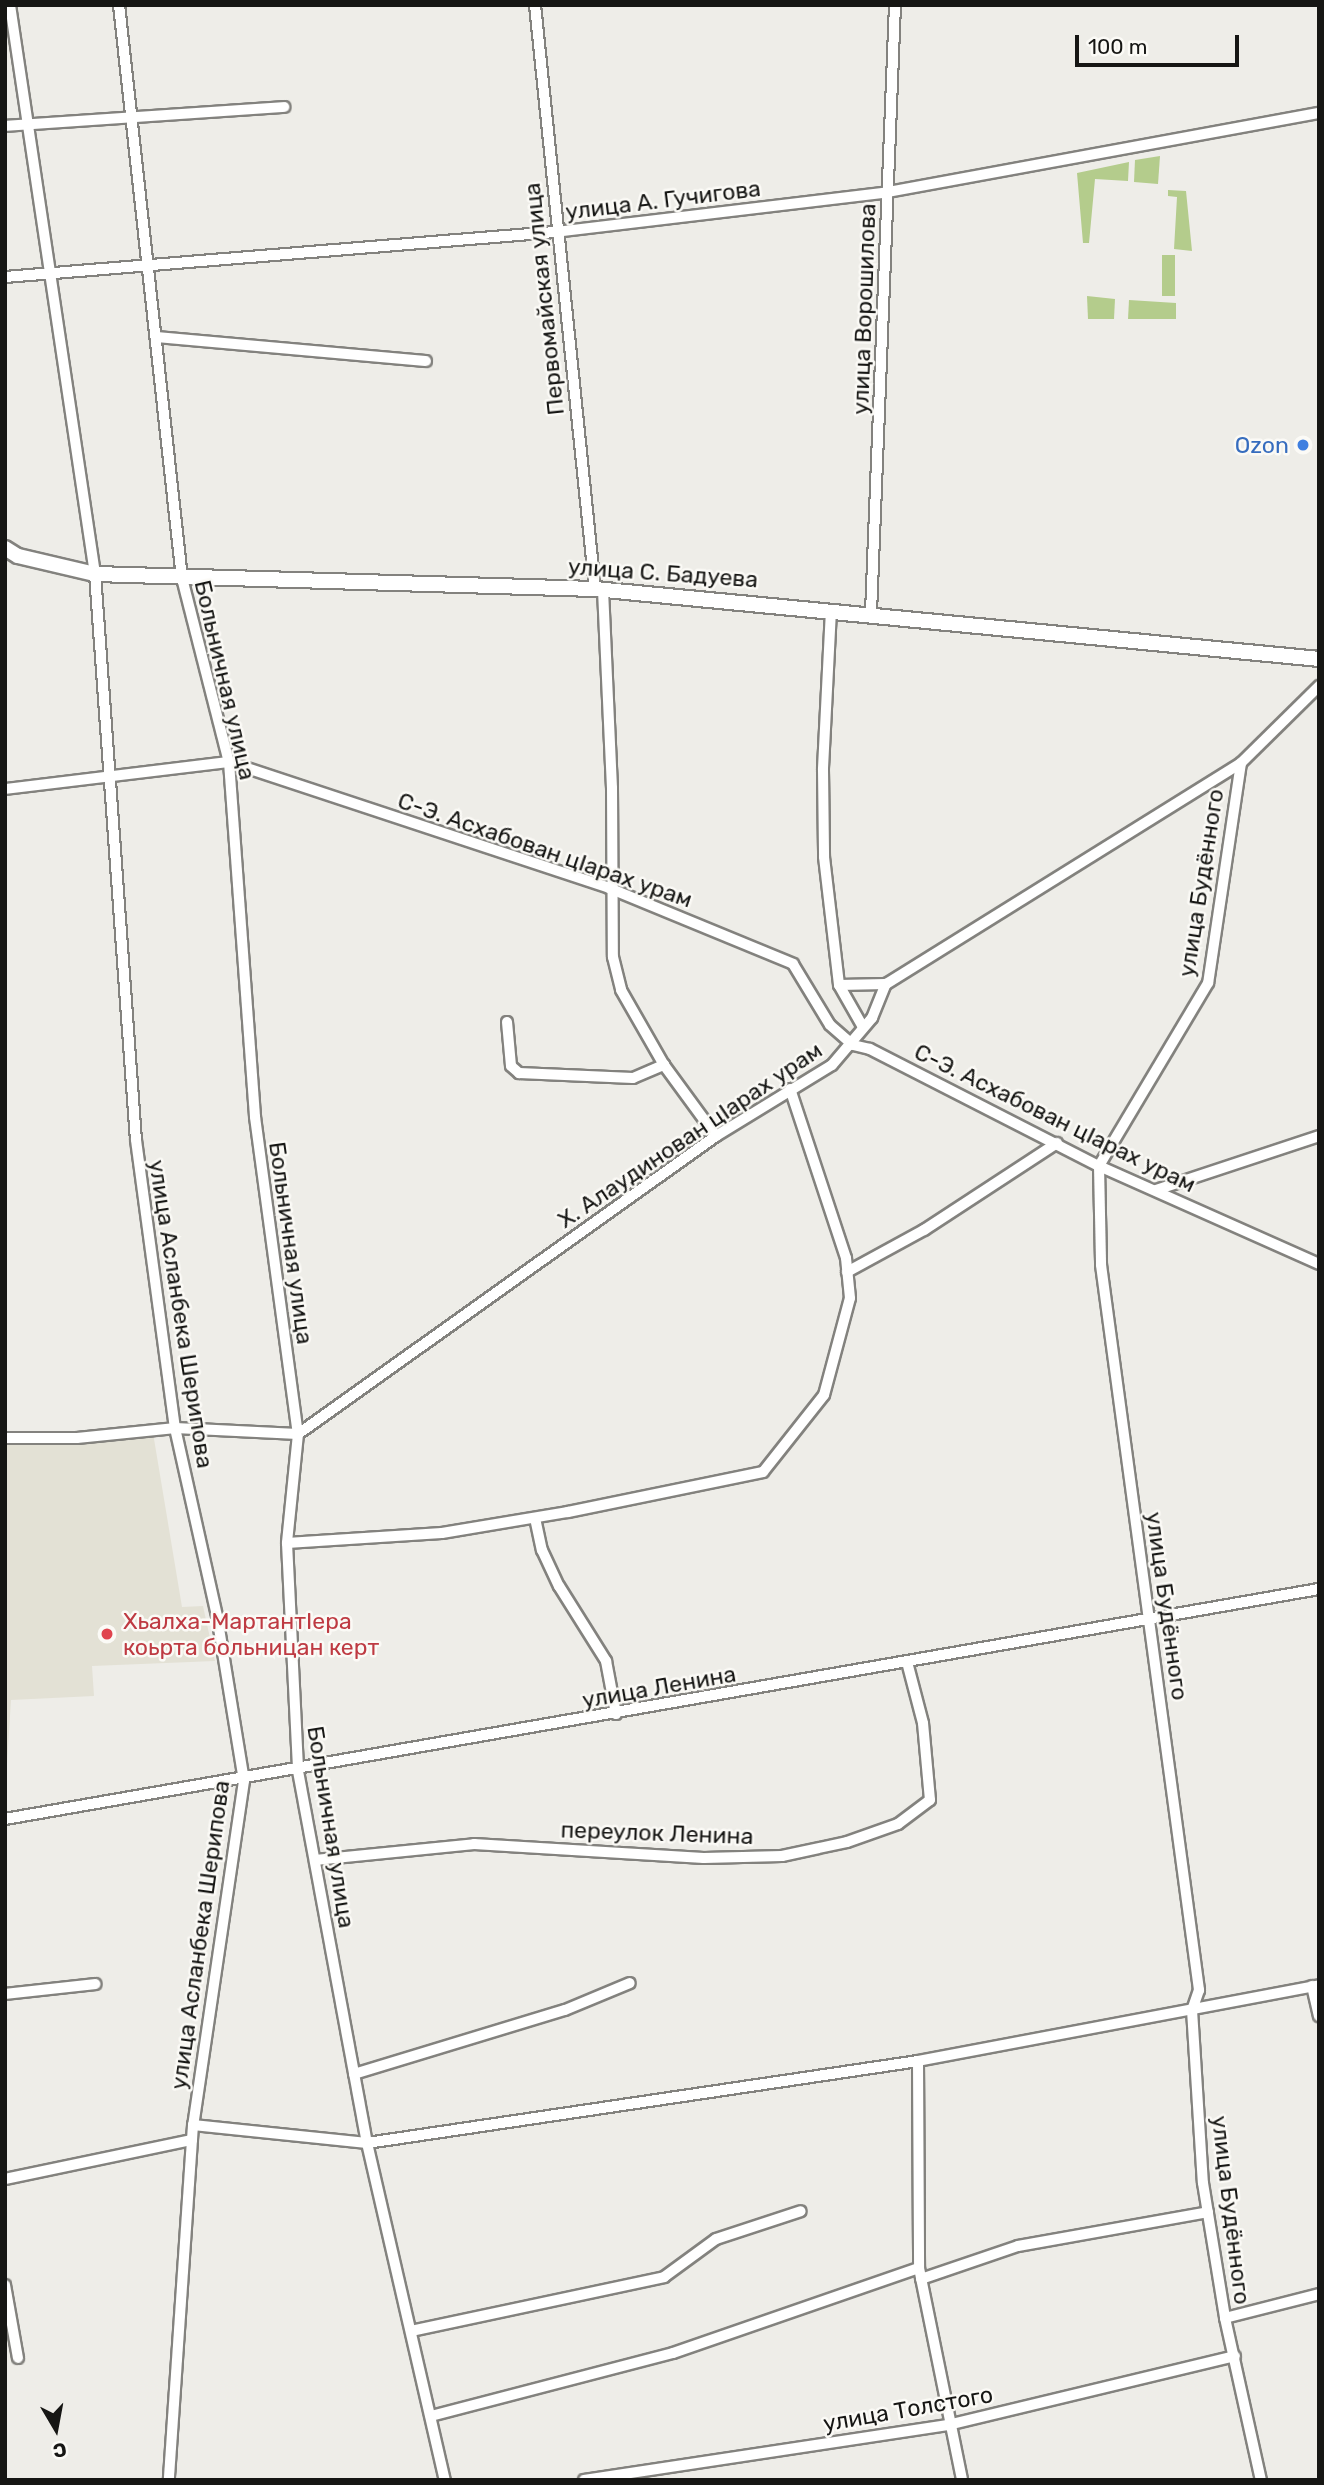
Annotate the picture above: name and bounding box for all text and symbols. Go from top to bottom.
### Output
scale bar [1079,21,1244,65]
text: 100 m [1088,34,1147,59]
street label: улица А. Гучигова [564,174,762,226]
street label: Первомайская улица [518,181,570,417]
street label: улица Ворошилова [847,203,881,415]
place label: Ozon [1235,431,1289,459]
marker: Ozon [1295,437,1311,453]
street label: улица С. Бадуева [567,553,759,593]
street label: Больничная улица [189,577,261,783]
street label: С-Э. Асхабован цIарах урам [394,787,696,913]
street label: улица Будённого [1173,787,1229,979]
street label: Х. Алаудинован цIарах урам [553,1036,827,1234]
street label: С-Э. Асхабован цIарах урам [910,1038,1200,1198]
street label: Больничная улица [263,1140,319,1346]
street label: улица Асланбека Шерипова [143,1158,219,1470]
street label: улица Будённого [1140,1510,1194,1702]
place label: Хьалха-МартантIера коьрта больницан керт [123,1607,379,1661]
marker: Хьалха-МартантIера коьрта больницан керт [97,1624,117,1644]
street label: улица Ленина [580,1660,738,1714]
street label: Больничная улица [301,1724,361,1930]
street label: улица Асланбека Шерипова [165,1779,235,2091]
street label: переулок Ленина [560,1816,754,1850]
street label: улица Будённого [1206,2114,1256,2306]
street label: улица Толстого [821,2380,995,2438]
north arrow [21,2394,91,2464]
text: С [51,2438,68,2463]

